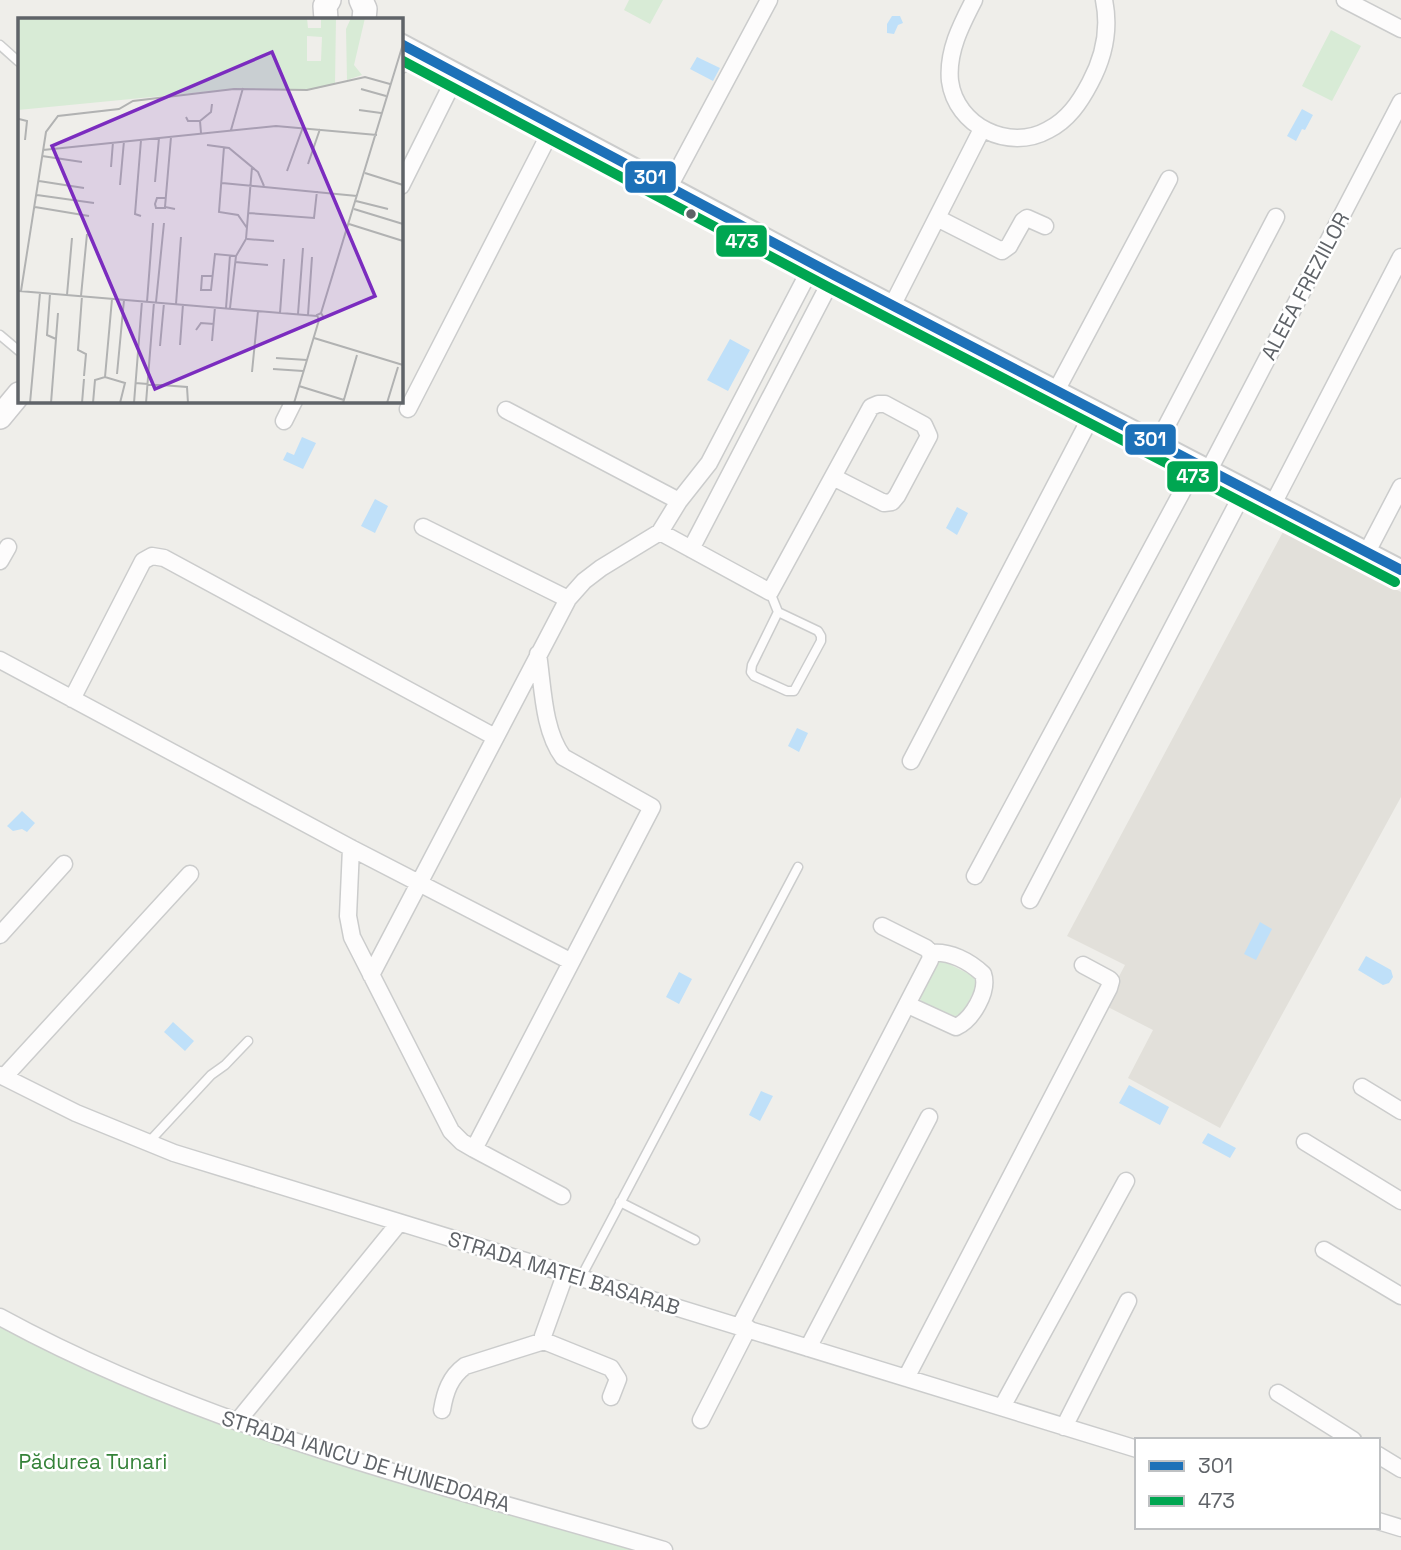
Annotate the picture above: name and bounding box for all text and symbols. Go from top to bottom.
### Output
inset map [18,18,402,402]
line badge: 301 [624,160,677,194]
text: 301 [634,165,666,190]
unlabelled marker [684,207,698,221]
street label: ALEEA FREZIILOR [1255,207,1355,365]
line badge: 473 [715,224,768,258]
text: 473 [725,229,759,254]
line badge: 301 [1124,423,1177,456]
text: 301 [1134,427,1166,452]
line badge: 473 [1166,460,1219,493]
text: 473 [1176,464,1210,489]
street label: STRADA MATEI BASARAB [445,1225,683,1321]
street label: STRADA IANCU DE HUNEDOARA [218,1404,514,1518]
legend [1135,1438,1380,1529]
park label: Pădurea Tunari [18,1448,168,1475]
text: 301 [1198,1452,1233,1479]
text: 473 [1198,1487,1235,1514]

